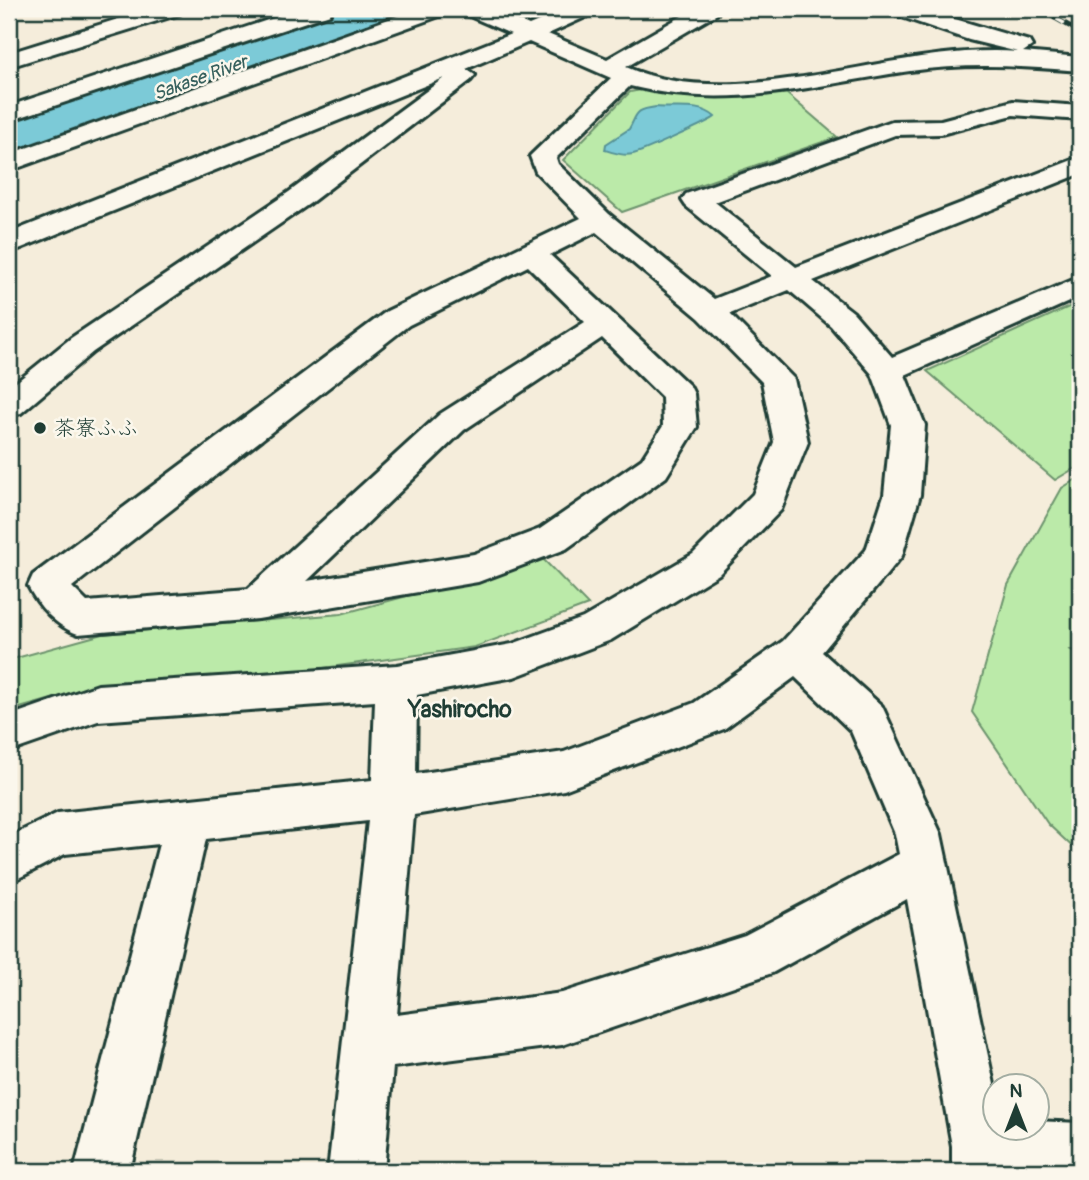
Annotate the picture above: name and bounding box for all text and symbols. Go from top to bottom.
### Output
water label: Sakase River [150,49,253,106]
place label: 茶寮ふふ [54,415,138,442]
marker: 茶寮ふふ [32,420,48,436]
district label: Yashirocho [407,695,512,724]
north arrow [981,1072,1050,1142]
text: N [1010,1079,1023,1103]

